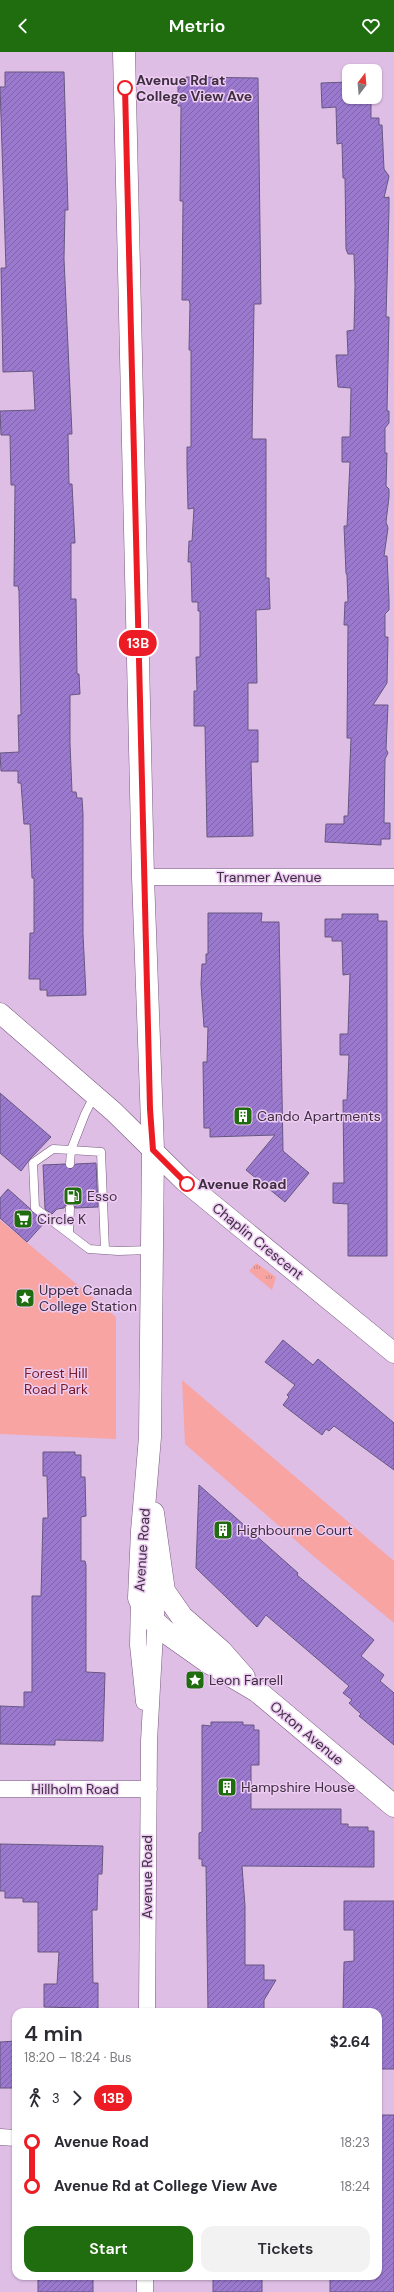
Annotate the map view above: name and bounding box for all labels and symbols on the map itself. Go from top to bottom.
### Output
north arrow [342,64,382,104]
place label: Avenue Rd at College View Ave [136,71,252,105]
marker: Avenue Rd at College View Ave [117,80,133,96]
line badge: 13B [115,630,161,656]
street label: Tranmer Avenue [217,868,321,886]
building icon: Cando Apartments [232,1105,254,1127]
place label: Cando Apartments [257,1107,381,1125]
place label: Avenue Road [198,1175,286,1193]
marker: Avenue Road [179,1176,195,1192]
fuel station icon: Esso [62,1185,84,1207]
place label: Esso [87,1187,117,1205]
street label: Chaplin Crescent [209,1199,307,1283]
supermarket icon: Circle K [12,1208,34,1230]
place label: Circle K [37,1210,86,1228]
place label: Uppet Canada College Station [39,1281,137,1315]
place icon: Uppet Canada College Station [14,1287,36,1309]
park label: Forest Hill Road Park [24,1364,88,1398]
street label: Avenue Road [130,1508,154,1592]
building icon: Highbourne Court [212,1519,234,1541]
place label: Highbourne Court [237,1521,353,1539]
place icon: Leon Farrell [184,1669,206,1691]
place label: Leon Farrell [209,1671,283,1689]
street label: Oxton Avenue [266,1697,348,1769]
building icon: Hampshire House [216,1776,238,1798]
place label: Hampshire House [241,1778,355,1796]
street label: Hillholm Road [31,1780,119,1798]
street label: Avenue Road [138,1835,156,1919]

